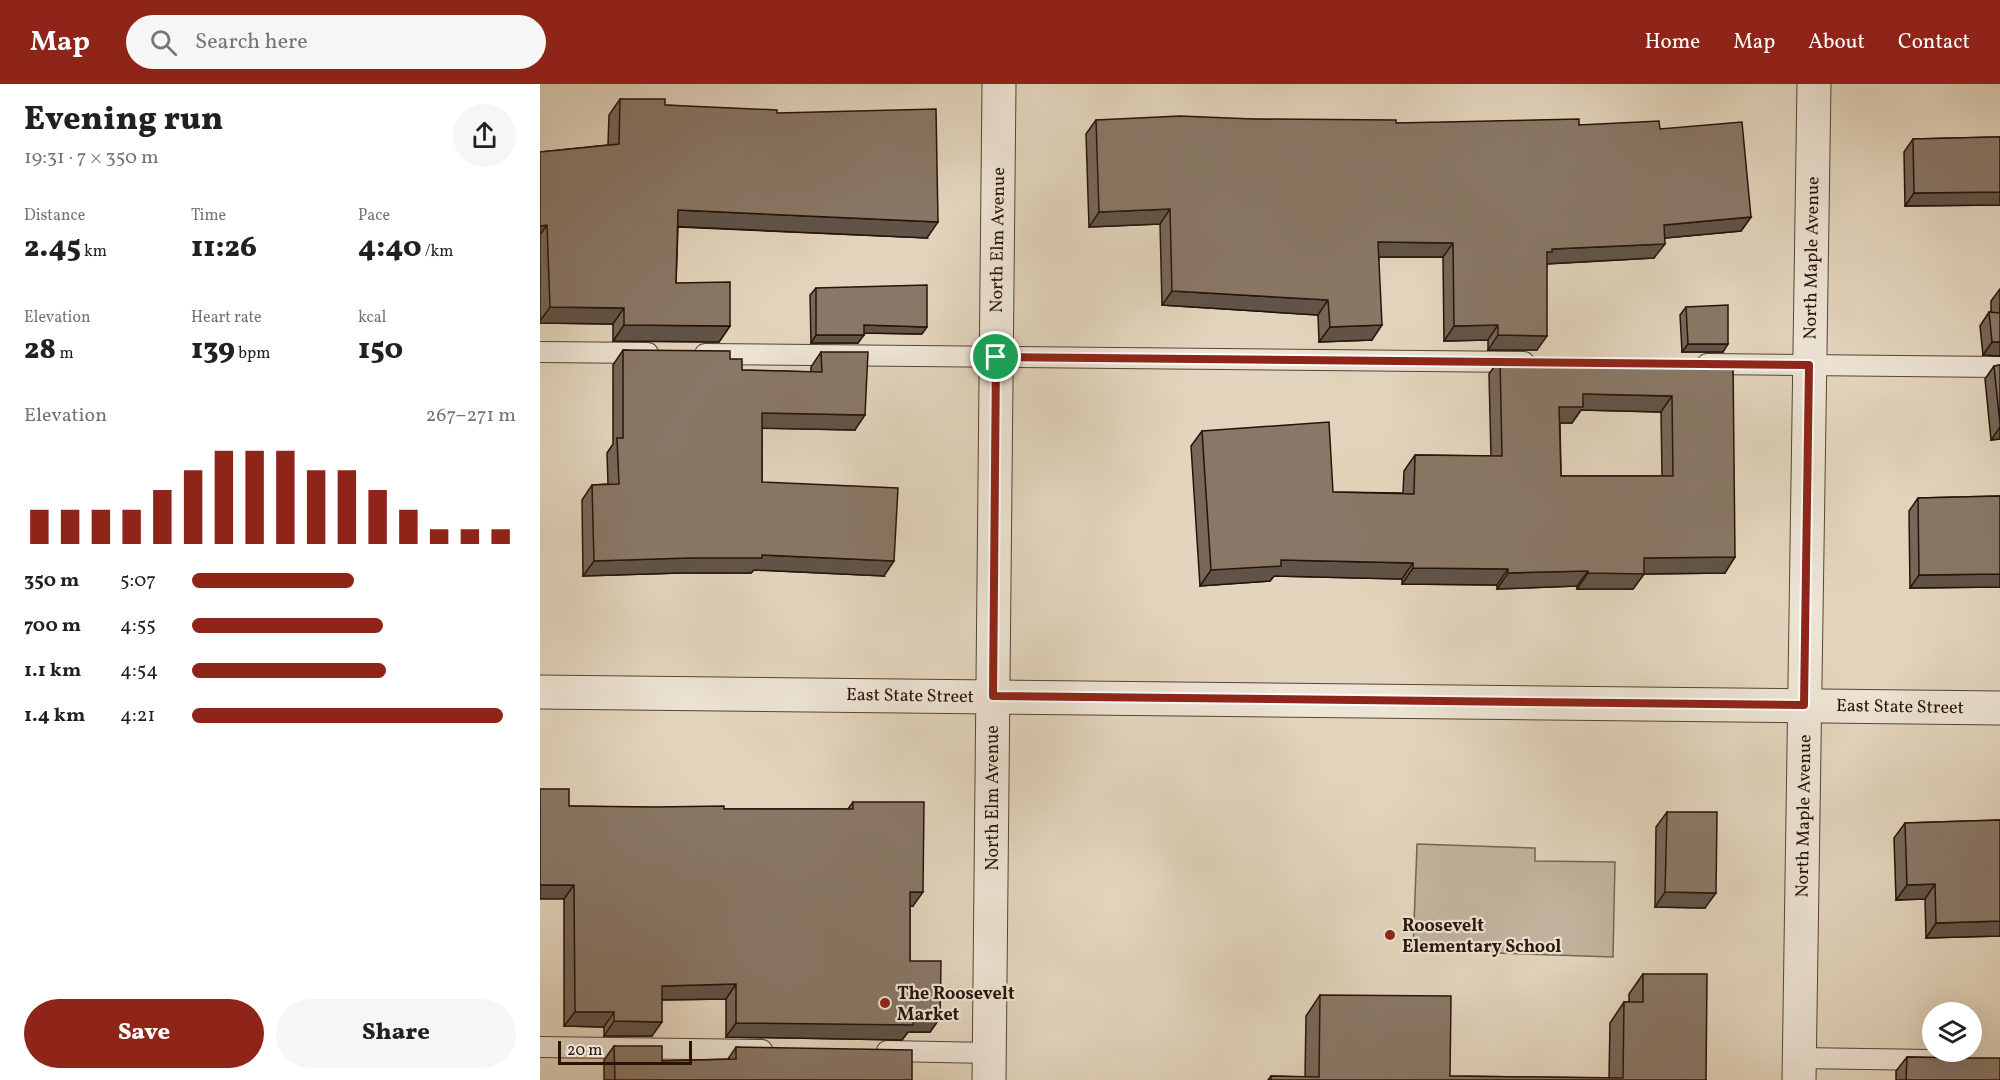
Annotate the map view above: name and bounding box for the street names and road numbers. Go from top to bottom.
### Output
street label: North Elm Avenue [985,167,1012,313]
street label: North Maple Avenue [1799,176,1826,340]
street label: East State Street [846,683,974,710]
street label: East State Street [1836,694,1964,721]
street label: North Elm Avenue [981,725,1006,871]
street label: North Maple Avenue [1791,734,1818,898]

